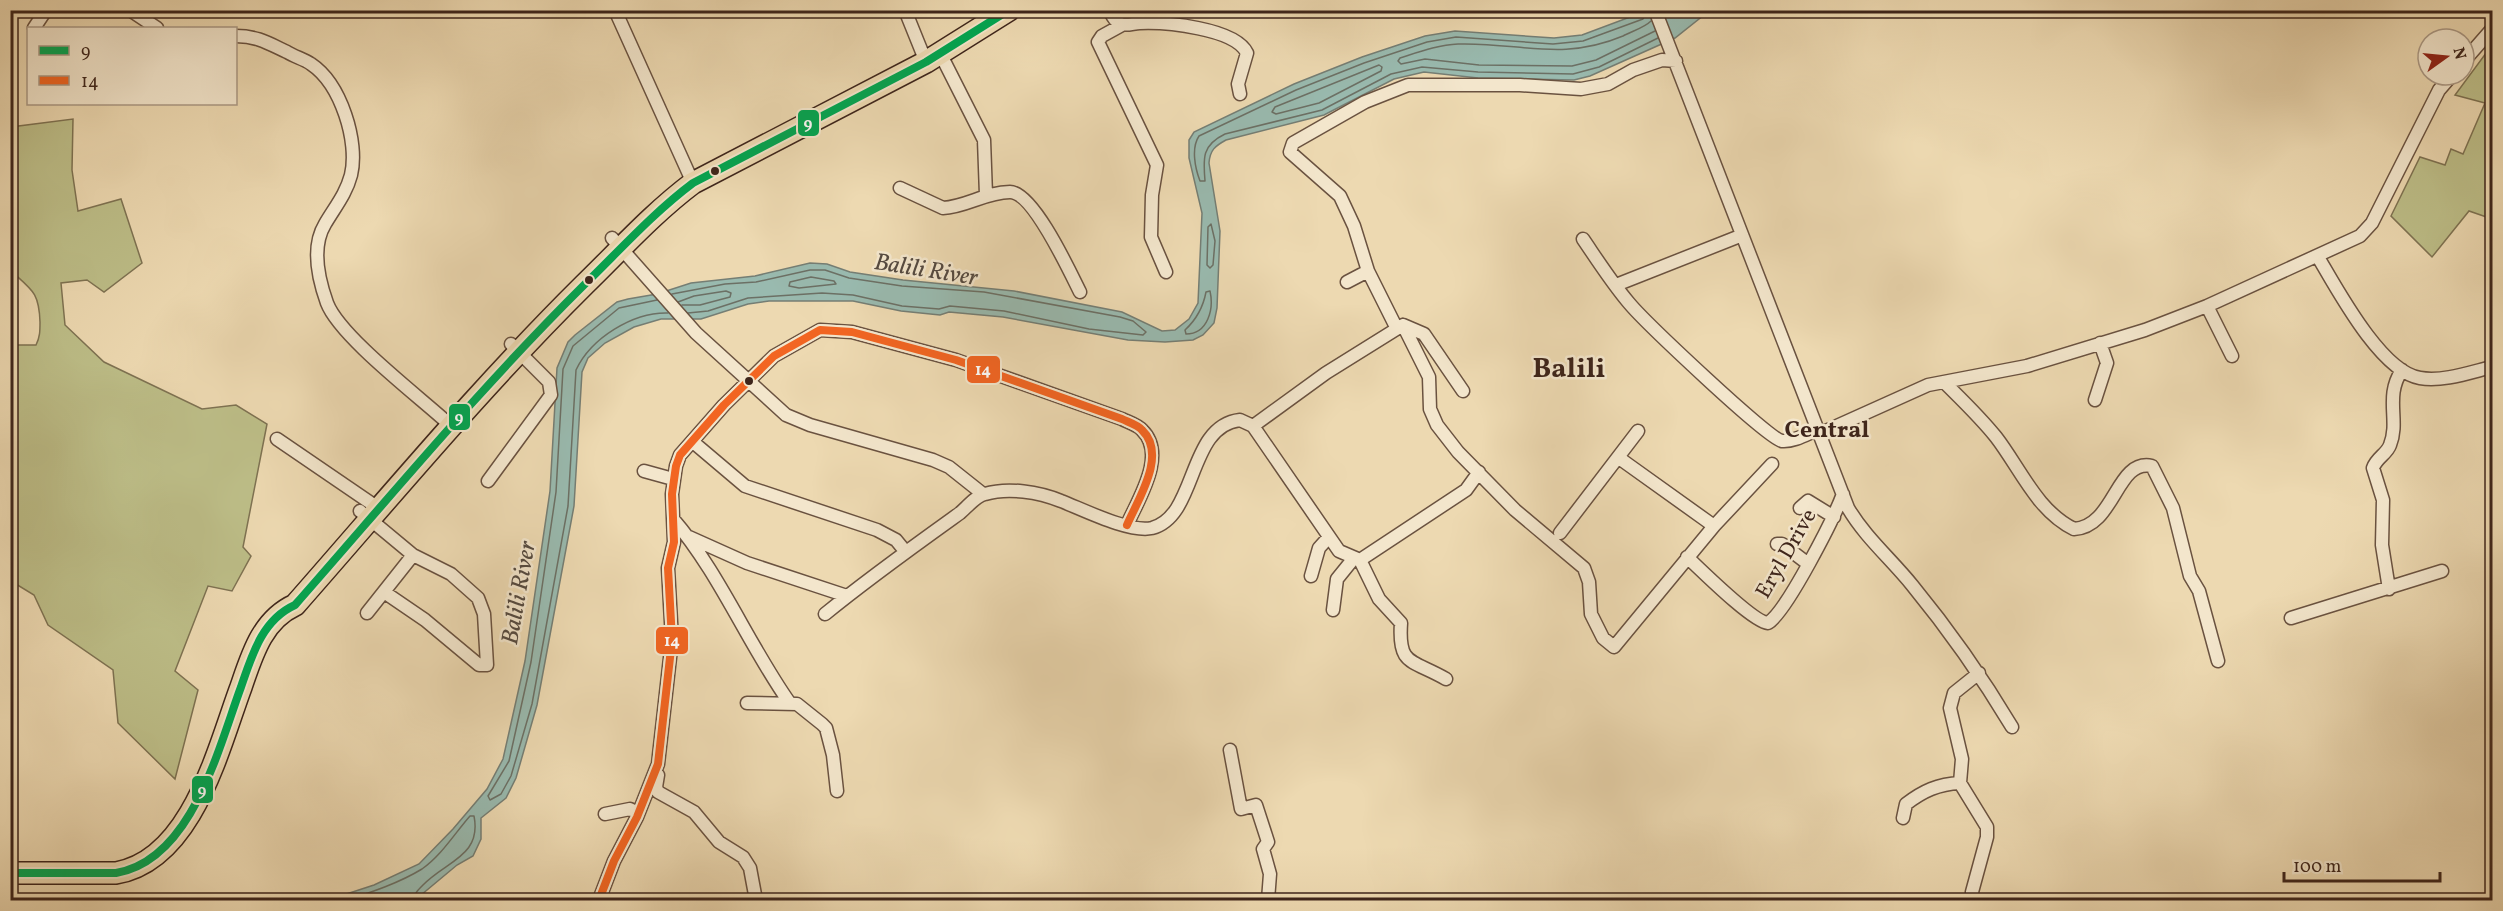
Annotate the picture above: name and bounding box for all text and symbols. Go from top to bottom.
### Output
legend [27,27,237,105]
north arrow [2416,27,2476,87]
text: 9 [81,40,90,65]
text: N [2446,45,2471,62]
text: 14 [81,70,99,95]
line badge: 9 [797,109,820,137]
text: 9 [804,114,813,136]
unlabelled marker [709,165,721,177]
water label: Balili River [872,246,981,296]
unlabelled marker [583,274,595,286]
district label: Balili [1533,350,1605,389]
line badge: 14 [966,355,1001,384]
text: 14 [975,360,991,382]
unlabelled marker [743,375,755,387]
line badge: 9 [448,403,471,431]
text: 9 [455,408,464,430]
district label: Central [1784,414,1870,448]
street label: Eryl Drive [1749,503,1825,605]
water label: Balili River [494,538,546,647]
line badge: 14 [655,626,689,655]
text: 14 [664,631,680,653]
line badge: 9 [191,775,214,804]
text: 9 [198,781,207,803]
scale bar [2284,845,2440,883]
text: 100 m [2293,855,2342,880]

